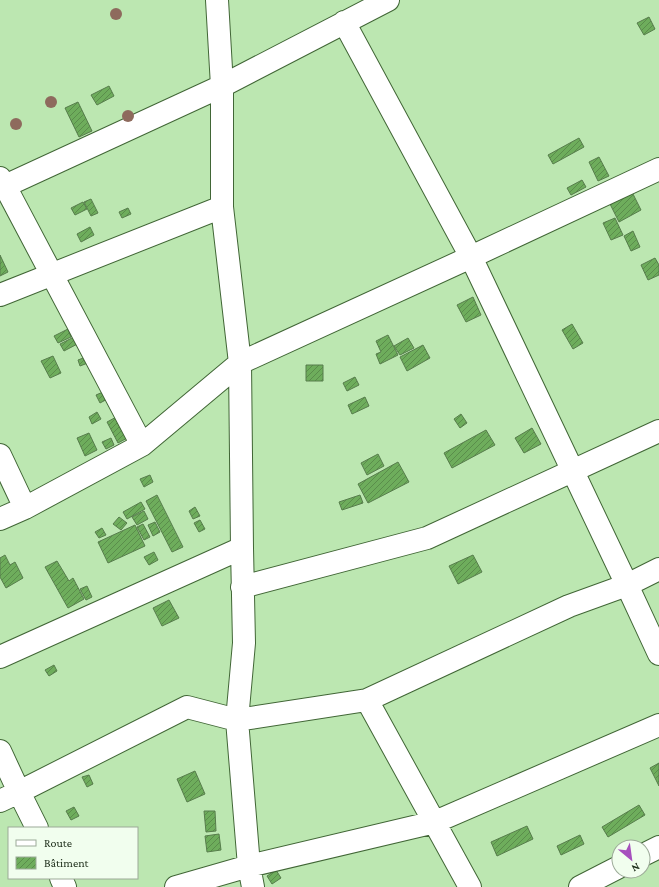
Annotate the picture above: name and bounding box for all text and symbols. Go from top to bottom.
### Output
legend [8,827,138,879]
text: Route [44,836,72,850]
north arrow [611,839,651,879]
text: Bâtiment [44,856,90,870]
text: N [629,861,642,875]

